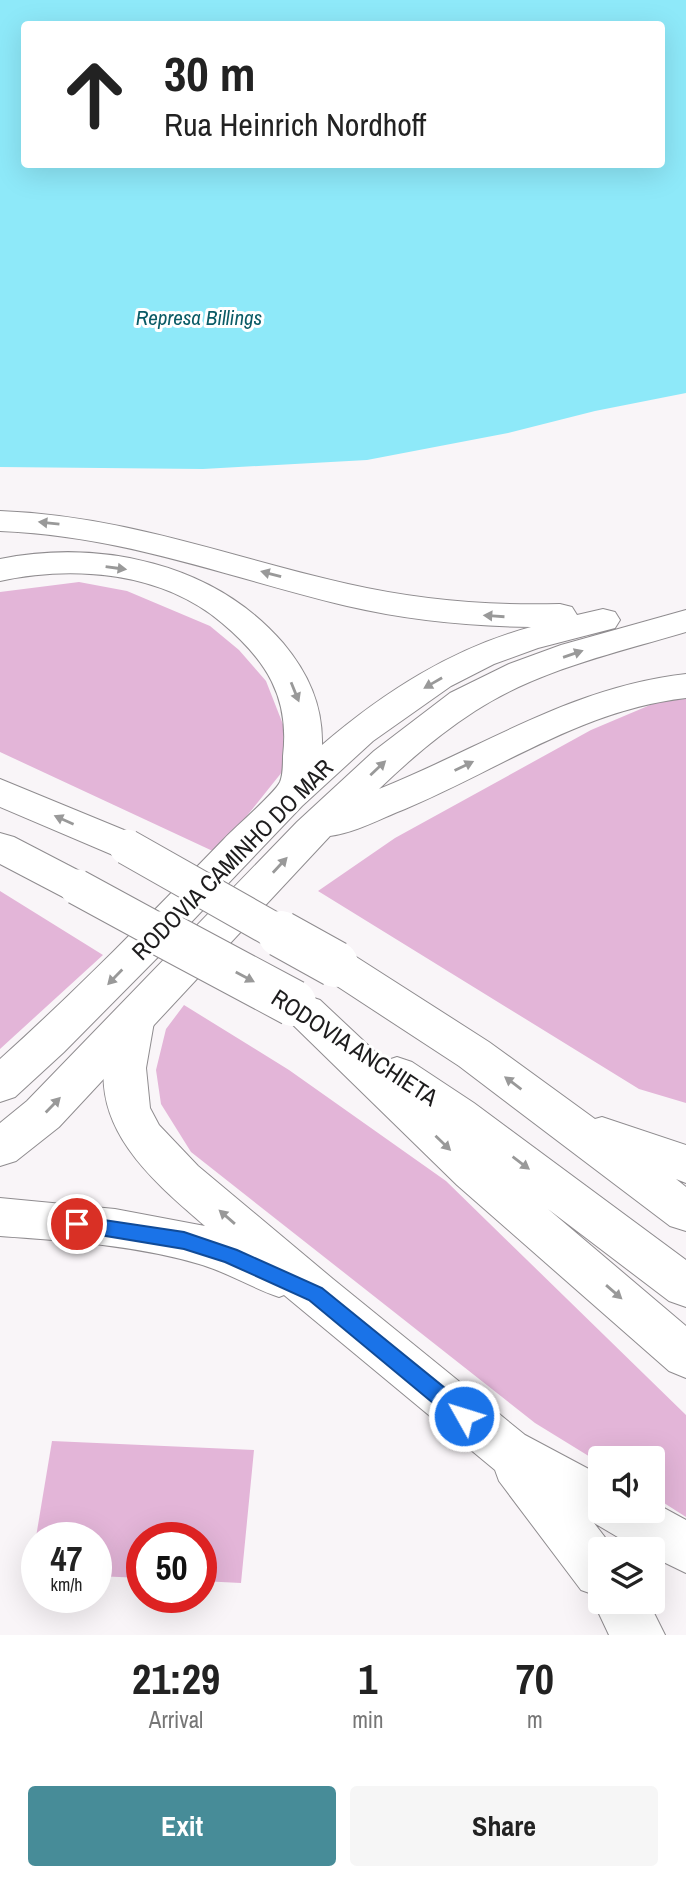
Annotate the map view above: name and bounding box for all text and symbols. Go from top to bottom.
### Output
text: 30 m [164,40,256,106]
icon: ahead [49,49,140,140]
text: Rua Heinrich Nordhoff [164,103,426,146]
water label: Represa Billings [136,303,263,332]
one-way arrow [38,517,60,528]
one-way arrow [105,563,127,574]
one-way arrow [259,568,281,579]
one-way arrow [483,610,505,621]
one-way arrow [562,648,583,659]
one-way arrow [424,677,443,689]
one-way arrow [289,682,300,703]
street label: RODOVIA CAMINHO DO MAR [124,751,340,967]
one-way arrow [369,760,386,776]
one-way arrow [454,761,474,772]
one-way arrow [54,814,74,826]
one-way arrow [272,856,288,874]
one-way arrow [108,968,124,985]
one-way arrow [236,971,255,983]
street label: RODOVIA ANCHIETA [266,981,445,1113]
one-way arrow [504,1076,522,1090]
one-way arrow [44,1096,61,1113]
one-way arrow [434,1135,451,1151]
one-way arrow [512,1155,530,1169]
pin [47,1194,107,1254]
icon: arrive [58,1205,96,1243]
one-way arrow [218,1209,236,1225]
one-way arrow [606,1284,623,1299]
position arrow [427,1379,501,1453]
map controls [588,1446,665,1614]
button: sound [588,1446,665,1523]
speed limit sign: 50 [126,1522,217,1613]
text: 47 [51,1535,82,1582]
button: layers [588,1537,665,1614]
text: km/h [51,1572,83,1597]
text: 21:29 [132,1651,220,1707]
text: 1 [358,1651,377,1707]
text: 70 [516,1651,554,1707]
text: Arrival [149,1704,203,1735]
text: min [352,1704,384,1735]
text: m [527,1704,543,1735]
button: Exit [28,1786,336,1866]
button: Share [350,1786,658,1866]

